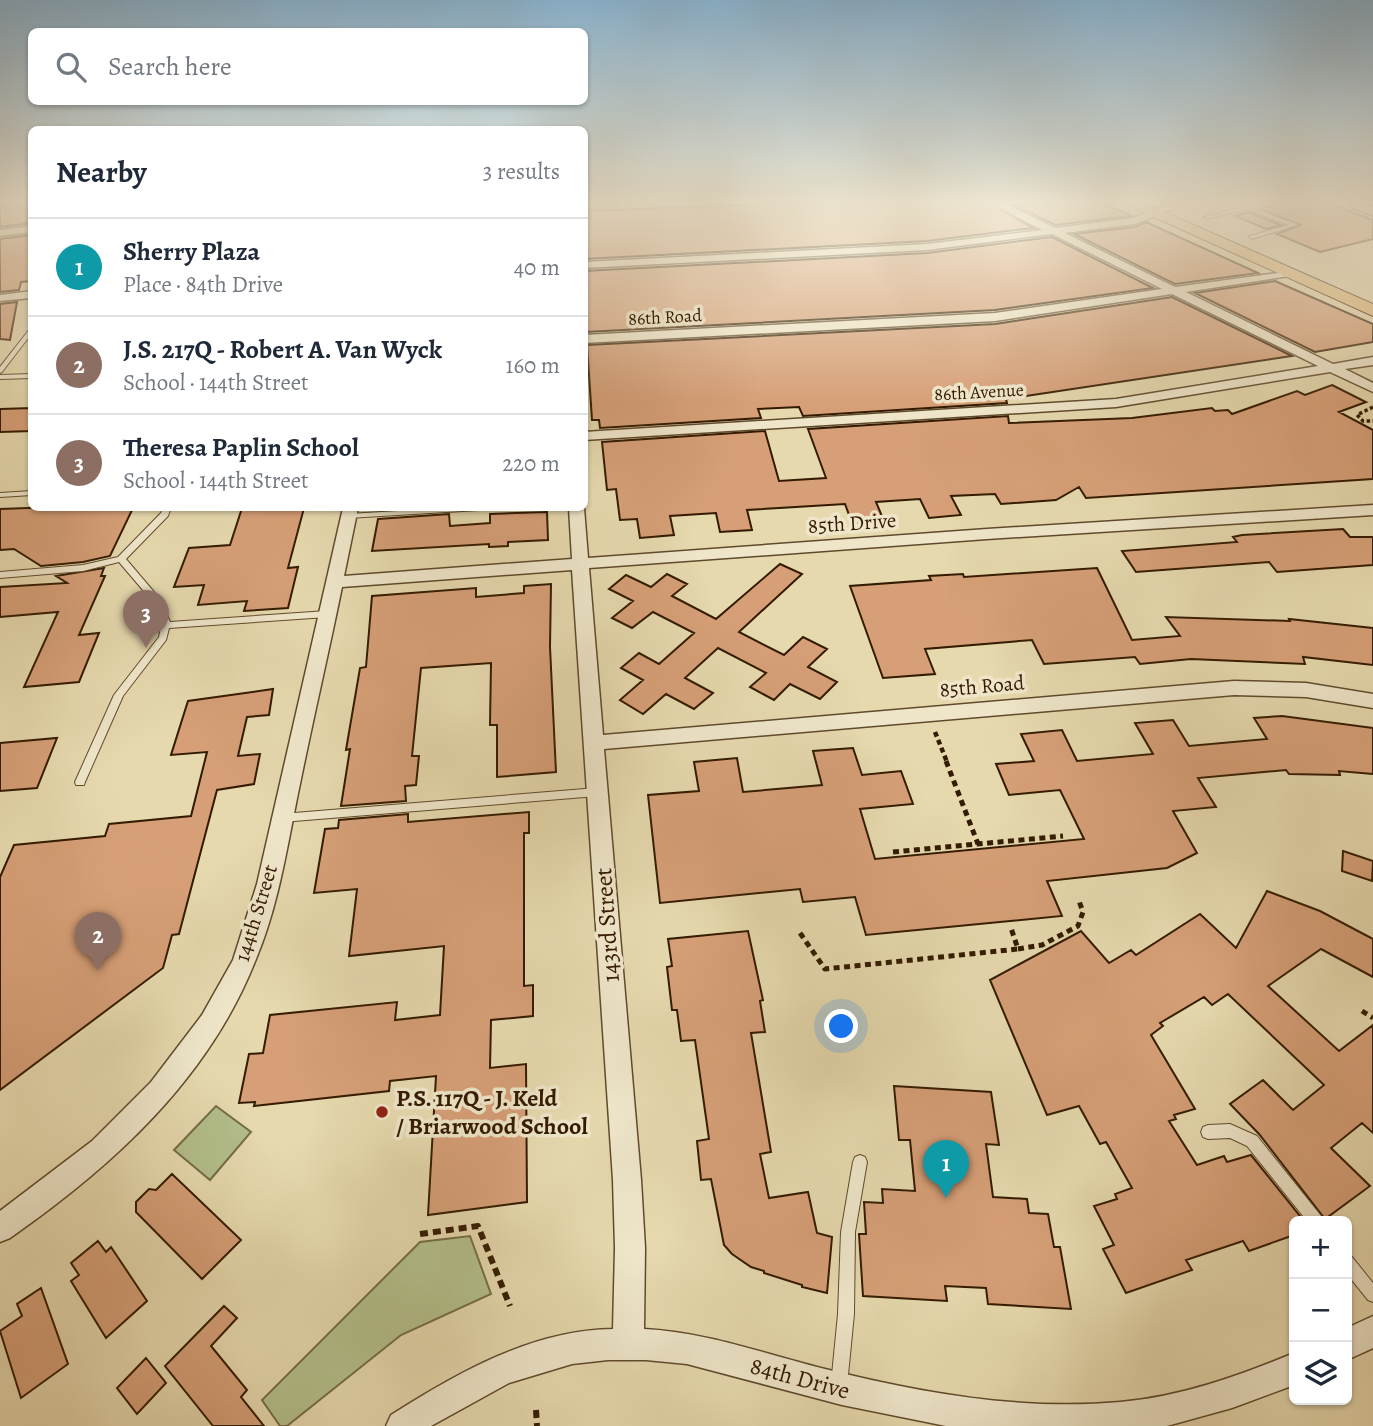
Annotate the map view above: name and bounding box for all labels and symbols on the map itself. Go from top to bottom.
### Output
street label: 86th Road [628,303,703,331]
street label: 86th Avenue [934,378,1024,406]
street label: 85th Drive [807,506,897,540]
pin: 3 [123,590,169,648]
street label: 85th Road [938,668,1026,704]
street label: 144th Street [228,861,284,965]
street label: 143rd Street [587,867,627,983]
pin: 2 [75,912,121,970]
your location [824,1009,858,1043]
place label: P.S. 117Q - J. Keld / Briarwood School [396,1082,588,1142]
marker: P.S. 117Q - J. Keld / Briarwood School [374,1104,390,1120]
pin: 1 [923,1140,969,1198]
street label: 84th Drive [747,1349,853,1407]

